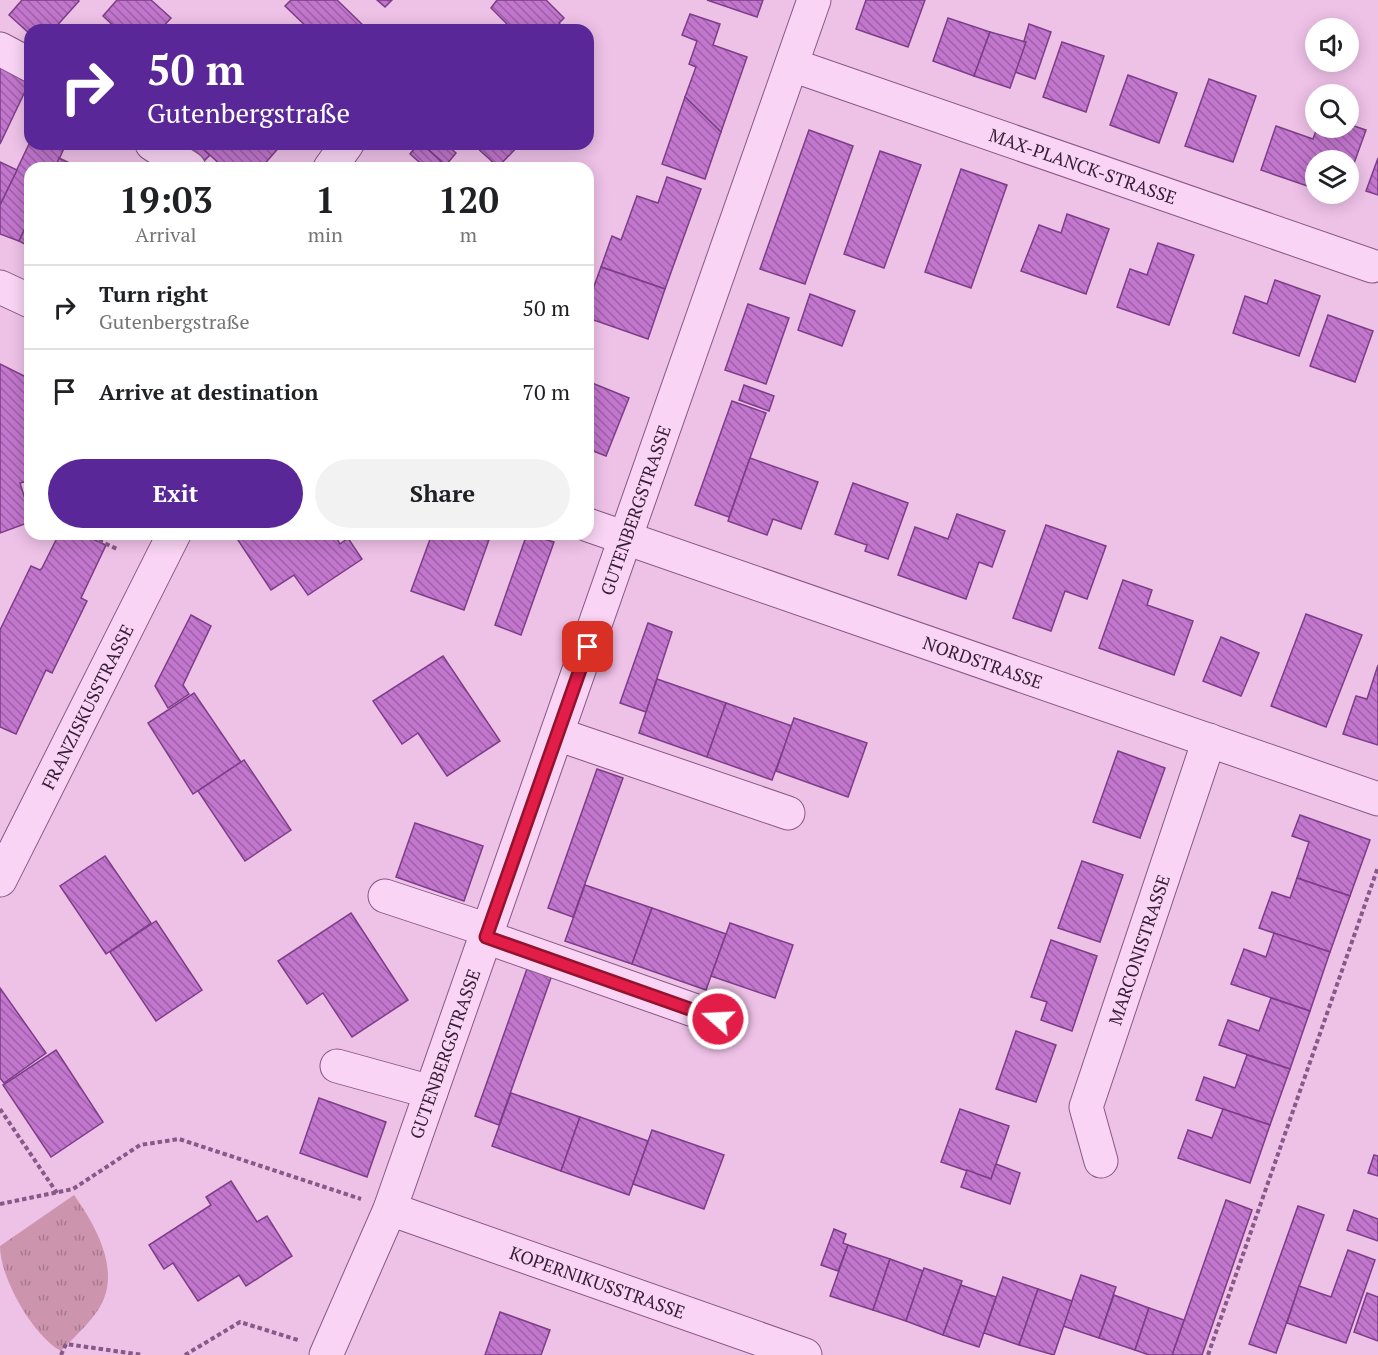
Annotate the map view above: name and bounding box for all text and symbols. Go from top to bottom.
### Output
map controls [1305,18,1359,204]
button: sound [1305,18,1359,72]
text: 50 m [147,41,245,97]
icon: right [48,48,126,126]
button: search [1305,84,1359,138]
text: Gutenbergstraße [147,95,350,131]
street label: MAX-PLANCK-STRASSE [986,122,1180,209]
button: layers [1305,150,1359,204]
text: 19:03 [119,176,213,223]
text: 1 [315,176,336,223]
text: 120 [438,176,499,223]
text: Arrival [135,221,197,248]
text: min [308,221,343,248]
text: m [460,221,477,248]
text: Turn right [99,279,208,308]
icon: right [48,291,81,324]
text: 50 m [522,293,570,322]
text: Gutenbergstraße [99,308,249,335]
icon: arrive [48,375,81,408]
text: Arrive at destination [99,377,318,406]
text: 70 m [522,377,570,406]
street label: GUTENBERGSTRASSE [594,422,676,598]
button: Exit [48,459,303,528]
button: Share [315,459,570,528]
street label: FRANZISKUSSTRASSE [36,620,139,793]
pin [562,621,613,672]
icon: arrive [571,630,604,663]
street label: NORDSTRASSE [920,630,1046,694]
street label: MARCONISTRASSE [1102,871,1175,1028]
street label: GUTENBERGSTRASSE [404,965,485,1142]
position arrow [686,987,750,1051]
street label: KOPERNIKUSSTRASSE [507,1240,688,1324]

